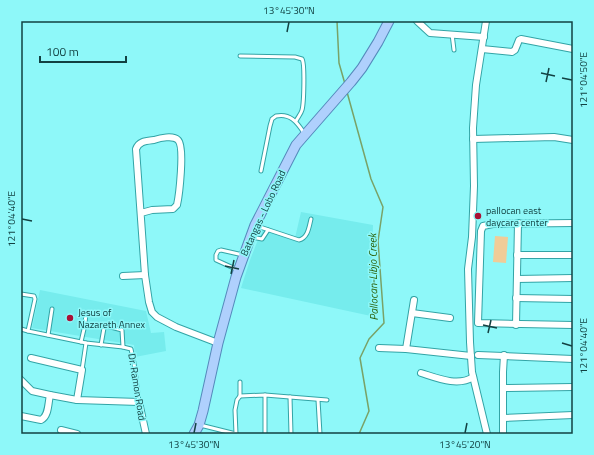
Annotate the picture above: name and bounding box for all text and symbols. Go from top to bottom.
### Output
text: 13°45'30"N [263,3,315,18]
scale bar [40,38,126,64]
text: 100 m [46,42,79,61]
text: 121°04'50"E [576,51,591,108]
street label: Batangas - Lobo Road [237,168,289,258]
text: 121°04'40"E [4,190,19,247]
place label: pallocan east daycare center [486,203,548,230]
marker: pallocan east daycare center [473,211,483,221]
water label: Pallocan-Libjo Creek [364,232,382,321]
place label: Jesus of Nazareth Annex [78,305,145,332]
marker: Jesus of Nazareth Annex [65,313,75,323]
text: 121°04'40"E [576,317,591,374]
street label: Dr. Ramon Road [124,352,150,422]
text: 13°45'30"N [168,437,220,452]
text: 13°45'20"N [439,437,491,452]

